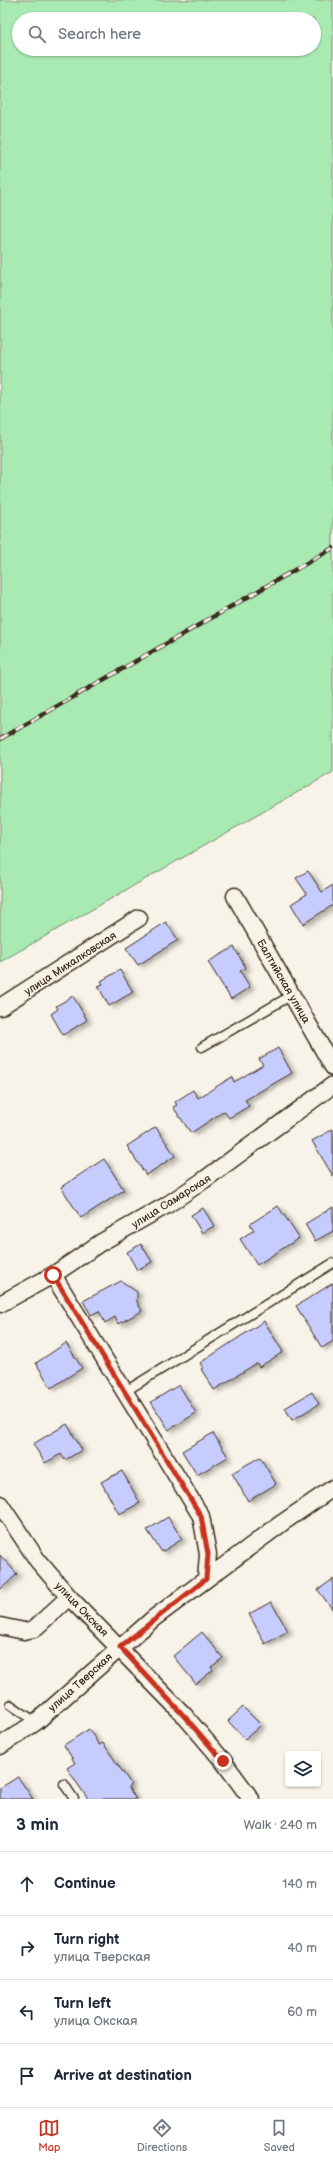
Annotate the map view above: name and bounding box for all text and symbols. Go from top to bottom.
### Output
search box [12,12,321,56]
icon: search [26,23,48,45]
text: Search here [58,25,141,44]
street label: улица Михалковская [22,929,119,998]
street label: Балтийская улица [254,937,313,1026]
street label: улица Самарская [129,1172,213,1231]
route start [44,1266,62,1284]
street label: улица Окская [52,1579,111,1639]
street label: улица Тверская [46,1650,115,1714]
map controls [285,1751,321,1787]
button: layers [285,1751,321,1787]
route end [214,1752,232,1770]
text: 3 min [16,1815,59,1835]
text: Walk · 240 m [243,1817,317,1833]
icon: ahead [16,1873,38,1895]
text: Continue [54,1874,116,1893]
text: 140 m [282,1876,317,1892]
text: Turn right [54,1930,119,1949]
icon: right [16,1937,38,1959]
text: 40 m [287,1940,317,1956]
text: улица Тверская [54,1949,150,1965]
text: Turn left [54,1994,111,2013]
icon: left [16,2001,38,2023]
text: 60 m [287,2004,317,2020]
text: улица Окская [54,2013,138,2029]
icon: arrive [16,2065,38,2087]
text: Arrive at destination [54,2066,192,2085]
tab: Map [38,2117,60,2154]
tab: Directions [137,2117,187,2154]
tab: Saved [264,2117,295,2154]

